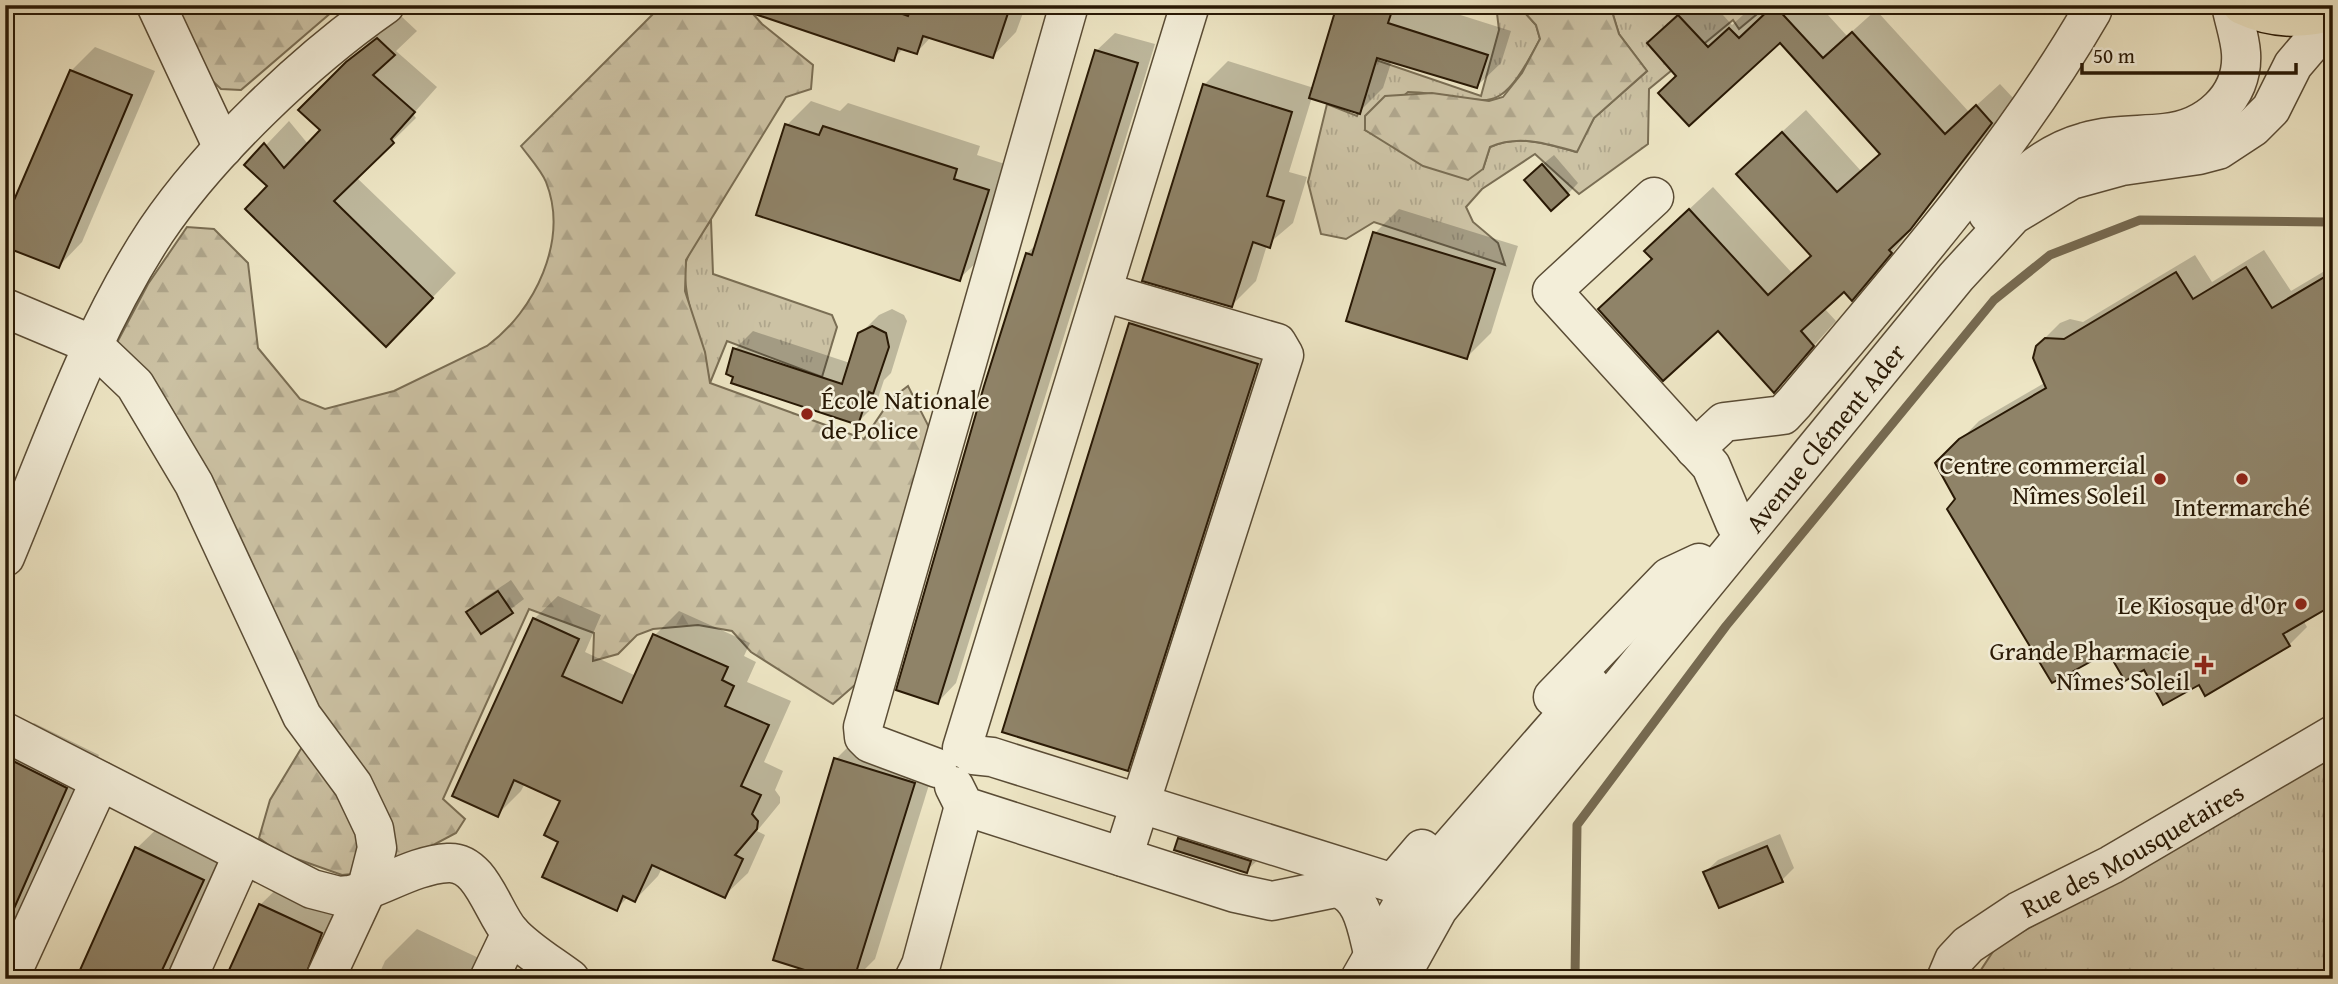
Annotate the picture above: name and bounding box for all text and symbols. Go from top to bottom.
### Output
scale bar [2082,32,2296,76]
text: 50 m [2093,40,2135,71]
street label: Avenue Clément Ader [1735,334,1914,541]
place label: École Nationale de Police [821,380,990,449]
marker: École Nationale de Police [799,406,815,422]
place label: Centre commercial Nîmes Soleil [1939,445,2146,514]
marker: Centre commercial Nîmes Soleil [2152,471,2168,487]
marker: Intermarché [2234,471,2250,487]
place label: Intermarché [2174,487,2310,526]
place label: Le Kiosque d'Or [2117,585,2287,624]
marker: Le Kiosque d'Or [2293,596,2309,612]
place label: Grande Pharmacie Nîmes Soleil [1989,631,2190,700]
marker: Grande Pharmacie Nîmes Soleil [2196,657,2212,673]
street label: Rue des Mousquetaires [2014,772,2251,927]

